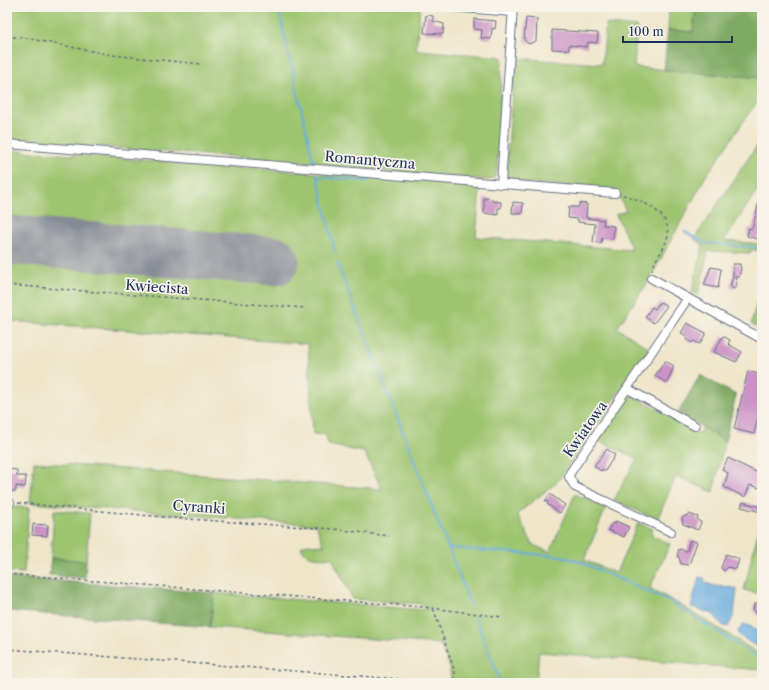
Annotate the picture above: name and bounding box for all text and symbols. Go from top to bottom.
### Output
scale bar [623,18,732,44]
text: 100 m [629,24,664,39]
street label: Romantyczna [324,147,417,173]
street label: Kwiecista [125,276,190,298]
street label: Kwiatowa [559,397,611,461]
street label: Cyranki [172,496,226,518]

